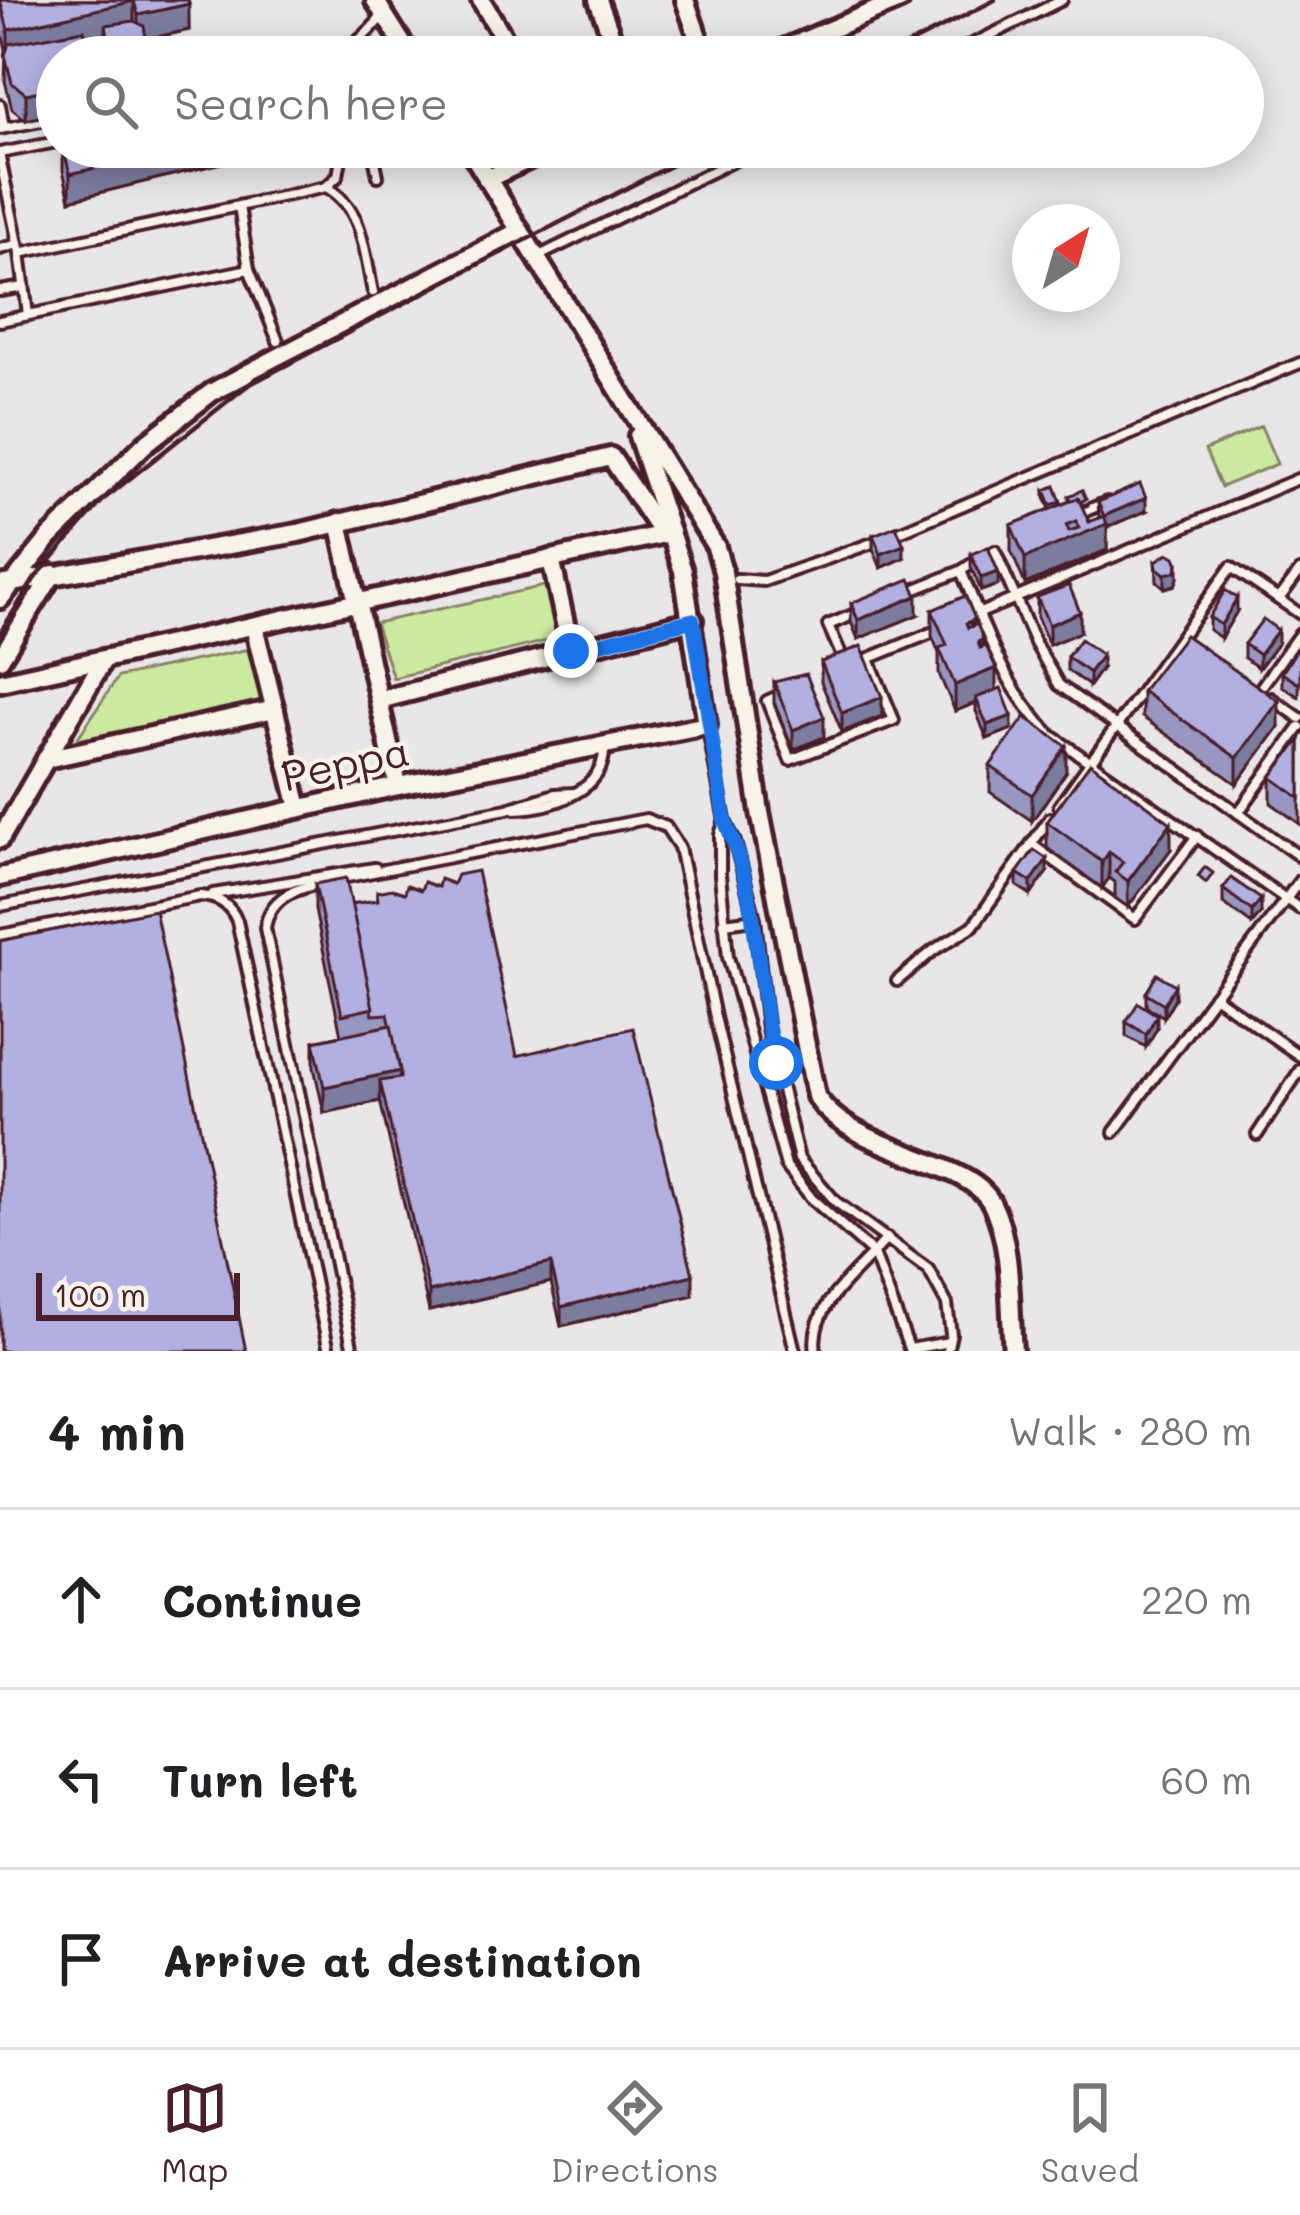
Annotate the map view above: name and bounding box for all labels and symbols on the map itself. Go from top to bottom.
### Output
north arrow [1012,204,1120,312]
route end [544,624,598,678]
street label: Peppa [276,722,414,802]
route start [749,1036,803,1090]
scale bar [36,1267,240,1320]

